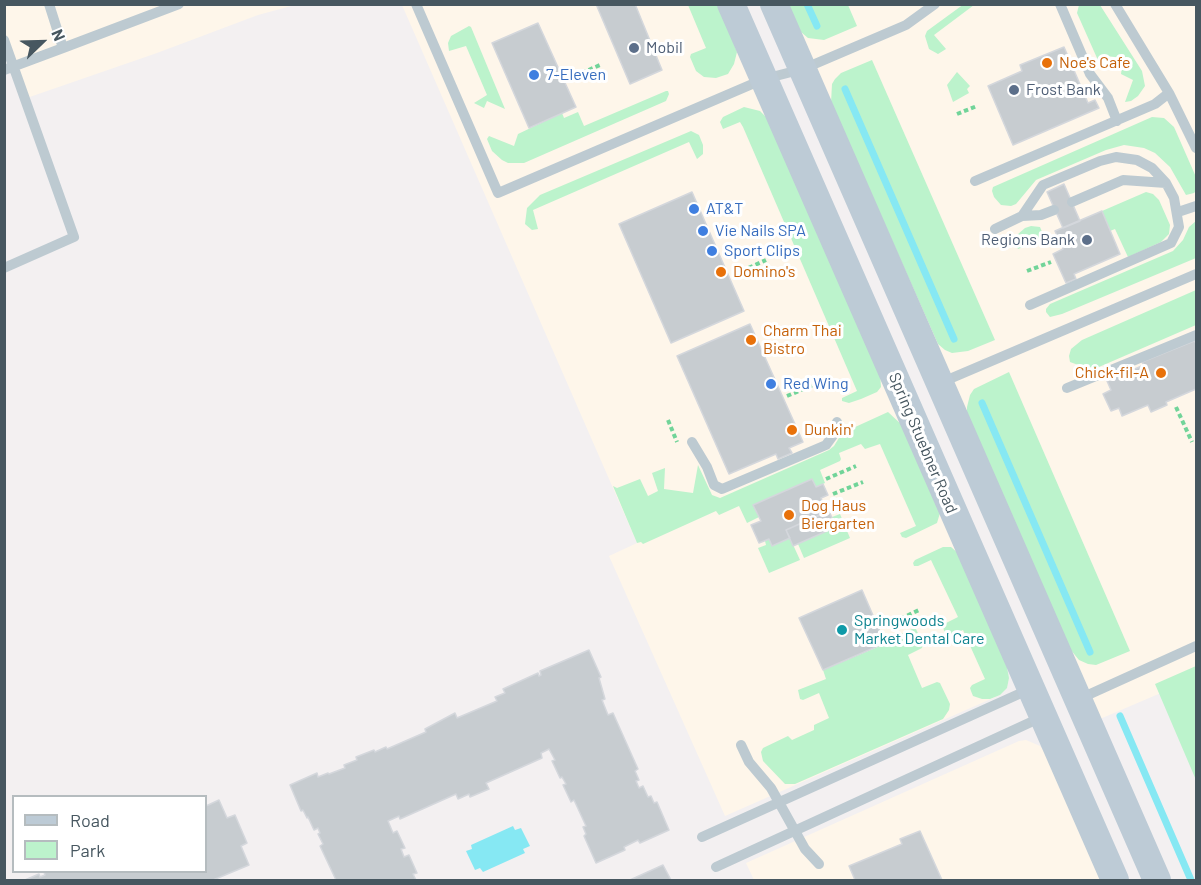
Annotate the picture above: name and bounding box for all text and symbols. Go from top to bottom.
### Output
north arrow [12,12,72,72]
text: N [48,26,70,43]
place label: Mobil [646,38,683,58]
marker: Mobil [627,41,641,55]
place label: Noe's Cafe [1059,53,1131,73]
marker: Noe's Cafe [1040,56,1054,70]
place label: 7-Eleven [546,65,606,85]
marker: 7-Eleven [527,68,541,82]
place label: Frost Bank [1026,80,1101,100]
marker: Frost Bank [1007,83,1021,97]
place label: AT&T [706,199,743,219]
marker: AT&T [687,202,701,216]
place label: Vie Nails SPA [715,221,806,241]
marker: Vie Nails SPA [696,224,710,238]
place label: Regions Bank [981,230,1075,250]
marker: Regions Bank [1080,233,1094,247]
place label: Sport Clips [724,241,800,261]
marker: Sport Clips [705,244,719,258]
place label: Domino's [733,262,795,282]
marker: Domino's [714,265,728,279]
place label: Charm Thai Bistro [763,321,842,359]
marker: Charm Thai Bistro [744,333,758,347]
place label: Chick-fil-A [1075,363,1149,383]
marker: Chick-fil-A [1154,366,1168,380]
street label: Spring Stuebner Road [885,370,961,516]
place label: Red Wing [783,374,849,394]
marker: Red Wing [764,377,778,391]
place label: Dunkin' [804,420,853,440]
marker: Dunkin' [785,423,799,437]
place label: Dog Haus Biergarten [801,496,875,534]
marker: Dog Haus Biergarten [782,508,796,522]
place label: Springwoods Market Dental Care [854,611,985,649]
marker: Springwoods Market Dental Care [835,623,849,637]
legend [12,795,207,873]
text: Road [70,809,110,831]
text: Park [70,839,105,861]

